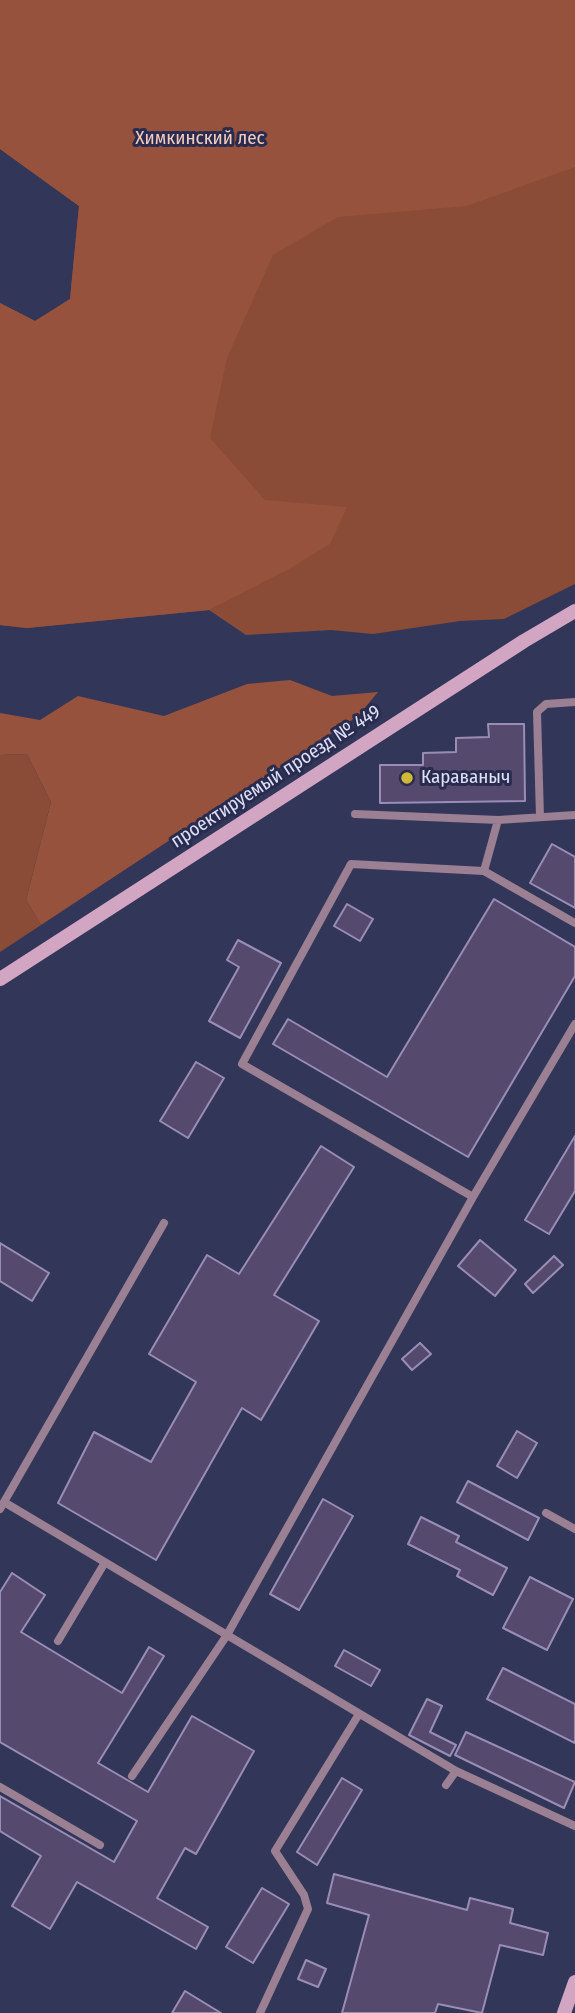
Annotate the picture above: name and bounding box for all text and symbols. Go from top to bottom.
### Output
park label: Химкинский лес [135,128,265,150]
street label: проектируемый проезд № 449 [167,701,385,853]
place label: Караваныч [421,767,510,789]
marker: Караваныч [399,770,415,786]

